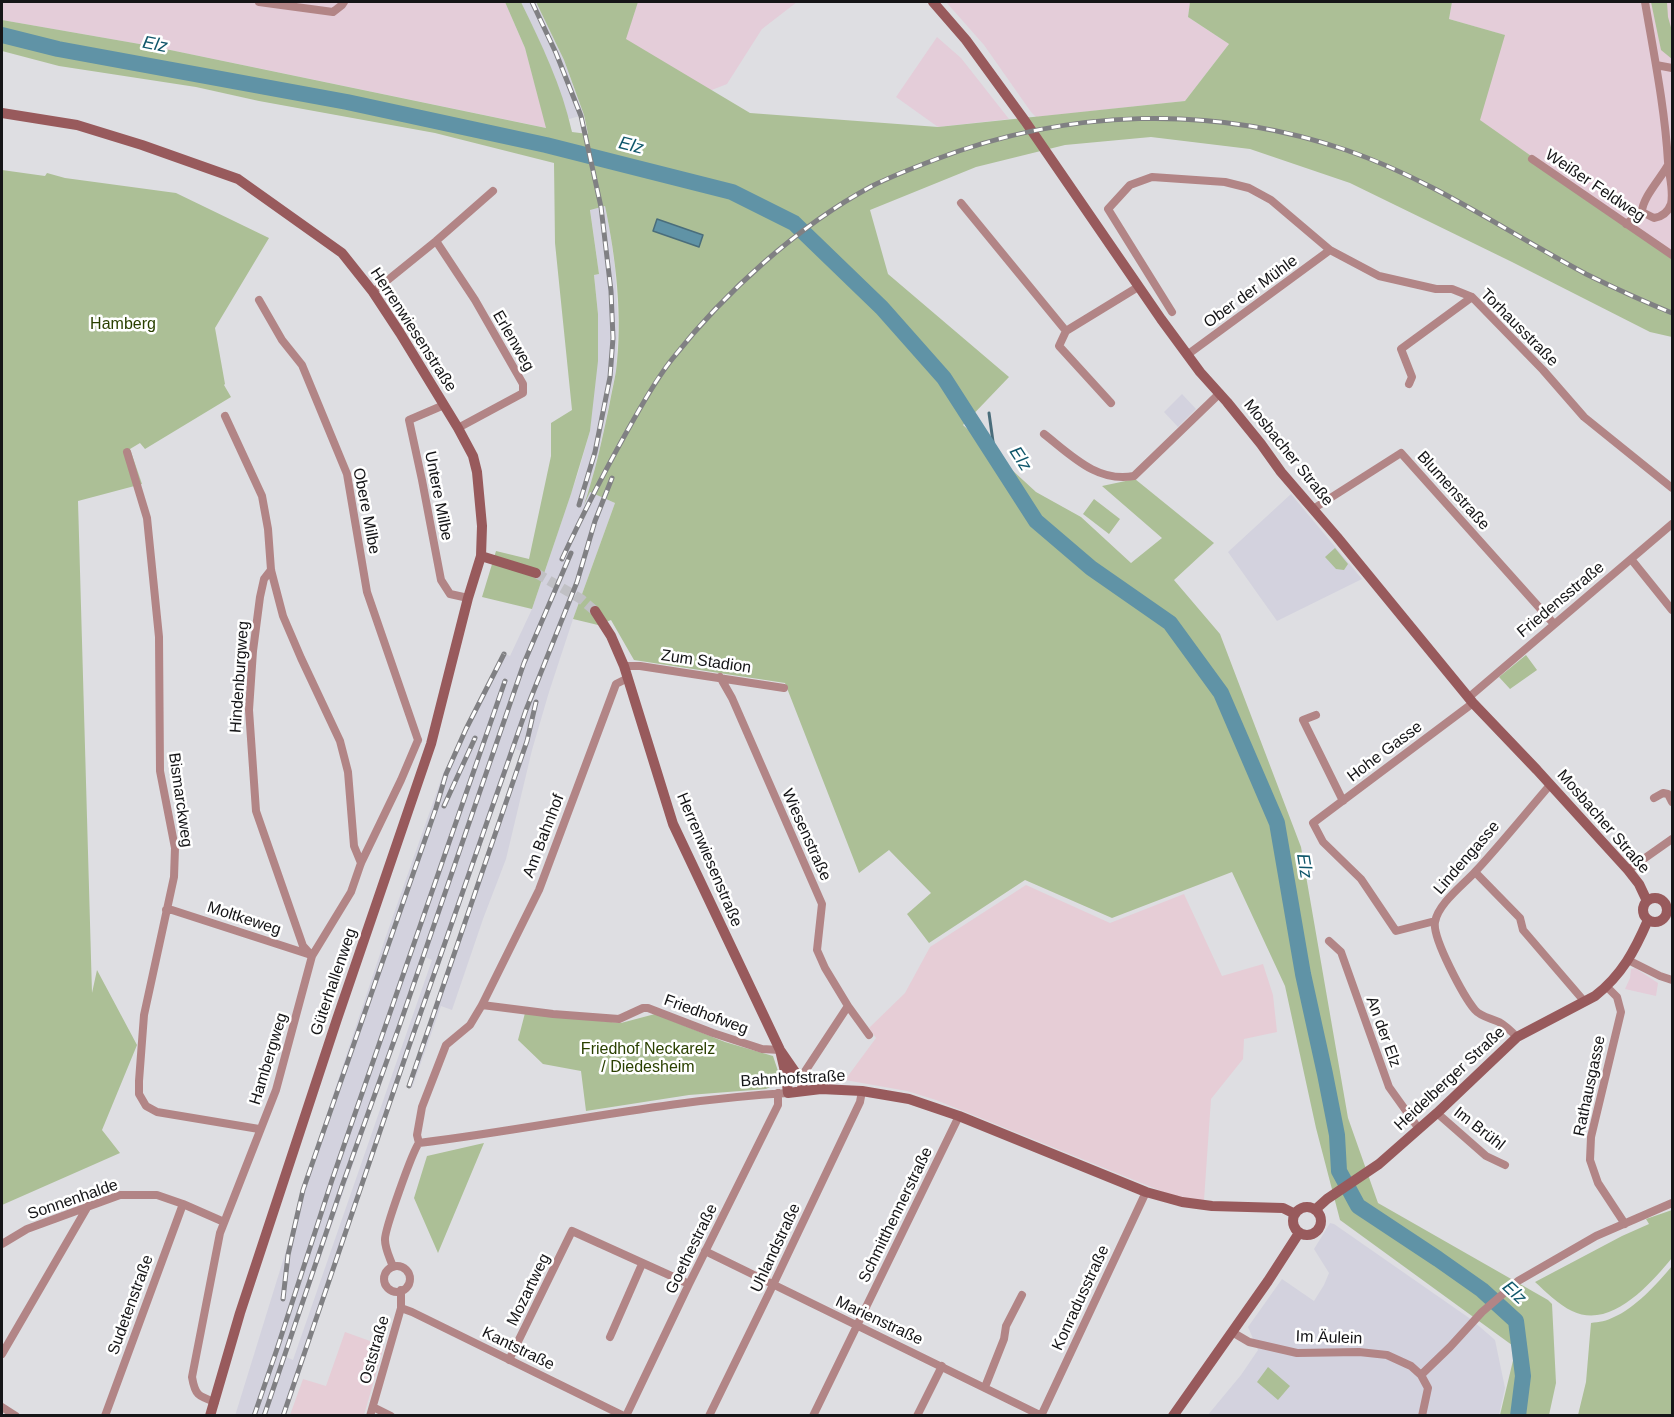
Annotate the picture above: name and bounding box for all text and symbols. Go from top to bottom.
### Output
water label: Elz [141,32,169,58]
water label: Elz [616,132,646,160]
street label: Weißer Feldweg [1541,146,1649,226]
street label: Ober der Mühle [1200,252,1302,332]
street label: Herrenwiesenstraße [366,264,460,396]
street label: Torhausstraße [1476,285,1562,371]
street label: Erlenweg [488,307,538,375]
park label: Hamberg [90,315,156,335]
street label: Mosbacher Straße [1239,396,1337,510]
water label: Elz [1004,443,1036,475]
street label: Blumenstraße [1413,448,1493,534]
street label: Untere Milbe [420,450,456,542]
street label: Obere Milbe [348,466,384,556]
street label: Friedensstraße [1514,558,1608,642]
street label: Hindenburgweg [227,620,253,734]
street label: Zum Stadion [660,646,752,678]
street label: Hohe Gasse [1344,718,1426,786]
street label: Bismarckweg [164,752,196,848]
street label: Mosbacher Straße [1553,766,1653,878]
street label: Wiesenstraße [777,786,835,884]
street label: Herrenwiesenstraße [672,790,746,930]
street label: Am Bahnhof [519,791,569,881]
street label: Lindengasse [1430,817,1504,899]
water label: Elz [1291,852,1317,880]
street label: Moltkeweg [205,898,283,940]
street label: Güterhallenweg [307,926,361,1038]
street label: Friedhofweg [661,991,751,1039]
street label: An der Elz [1361,994,1405,1070]
street label: Hambergweg [246,1011,292,1107]
street label: Heidelberger Straße [1391,1023,1509,1135]
street label: Rathausgasse [1570,1034,1610,1138]
park label: Friedhof Neckarelz / Diedesheim [581,1040,715,1078]
street label: Bahnhofstraße [740,1067,846,1091]
street label: Im Brühl [1450,1103,1508,1155]
street label: Schmitthennerstraße [855,1144,937,1286]
street label: Sonnenhalde [25,1176,121,1224]
street label: Uhlandstraße [747,1200,805,1296]
street label: Goethestraße [662,1201,722,1297]
street label: Konradusstraße [1048,1242,1114,1354]
street label: Mozartweg [503,1251,555,1329]
street label: Sudetenstraße [104,1252,158,1358]
water label: Elz [1497,1277,1531,1309]
street label: Marienstraße [832,1292,926,1350]
street label: Oststraße [356,1314,394,1386]
street label: Kantstraße [479,1323,557,1375]
street label: Im Äulein [1295,1327,1363,1349]

